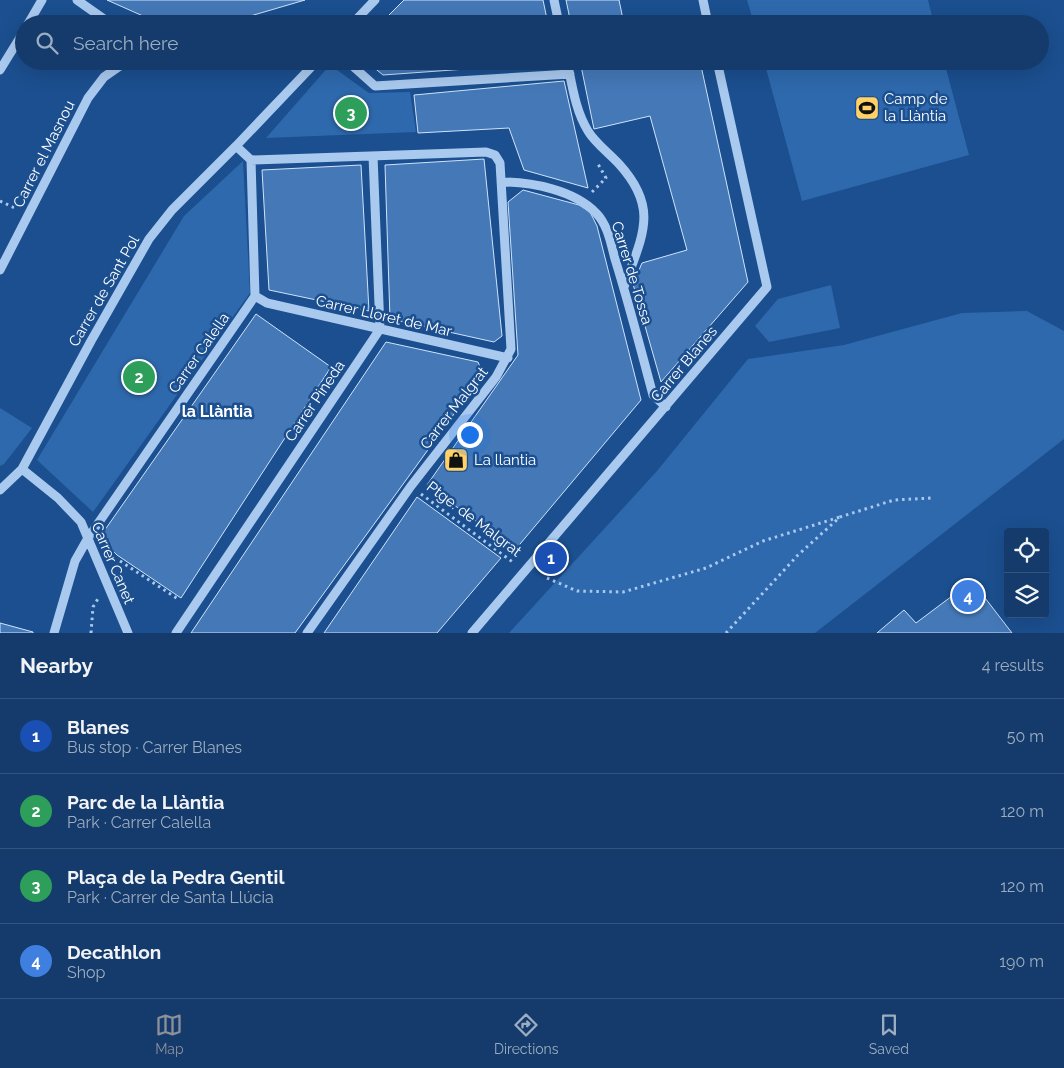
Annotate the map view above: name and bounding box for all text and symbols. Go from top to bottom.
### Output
search box [15,15,1049,70]
icon: search [33,29,61,57]
text: Search here [73,32,179,54]
place label: Camp de la Llàntia [884,90,948,125]
pin: 3 [335,94,367,132]
sports icon: Camp de la Llàntia [854,95,880,121]
street label: Carrer el Masnou [9,97,79,210]
street label: Carrer de Tossa [608,219,656,327]
street label: Carrer de Sant Pol [65,231,144,350]
street label: Carrer Lloret de Mar [314,292,455,341]
street label: Carrer Calella [165,309,233,397]
street label: Carrer Blanes [647,322,721,406]
street label: Carrer Pineda [281,357,349,445]
pin: 2 [123,358,155,396]
street label: Carrer Malgrat [416,363,492,453]
district label: la Llàntia [182,402,252,421]
your location [457,422,483,448]
shop icon: La llantia [443,447,469,473]
place label: La llantia [474,451,536,469]
street label: Ptge. de Malgrat [423,478,525,560]
street label: Carrer Canet [88,519,138,607]
map controls [1004,528,1049,618]
button: locate [1004,528,1049,573]
pin: 1 [535,539,567,577]
button: layers [1004,573,1049,618]
pin: 4 [952,577,984,615]
text: Nearby [20,653,93,678]
text: 4 results [982,656,1044,675]
text: Blanes [67,716,129,738]
text: 1 [32,727,40,746]
text: 50 m [1007,727,1044,746]
text: Bus stop · Carrer Blanes [67,738,242,757]
text: Parc de la Llàntia [67,791,224,813]
text: 2 [31,802,41,821]
text: 120 m [1000,802,1044,821]
text: Park · Carrer Calella [67,813,211,832]
text: Plaça de la Pedra Gentil [67,866,284,888]
text: 3 [32,877,40,896]
text: 120 m [1000,877,1044,896]
text: Park · Carrer de Santa Llúcia [67,888,274,907]
text: Decathlon [67,941,161,963]
text: 4 [31,952,41,971]
text: 190 m [999,952,1044,971]
text: Shop [67,963,105,982]
tab: Map [155,1011,184,1057]
tab: Directions [494,1011,559,1057]
tab: Saved [869,1011,909,1057]

